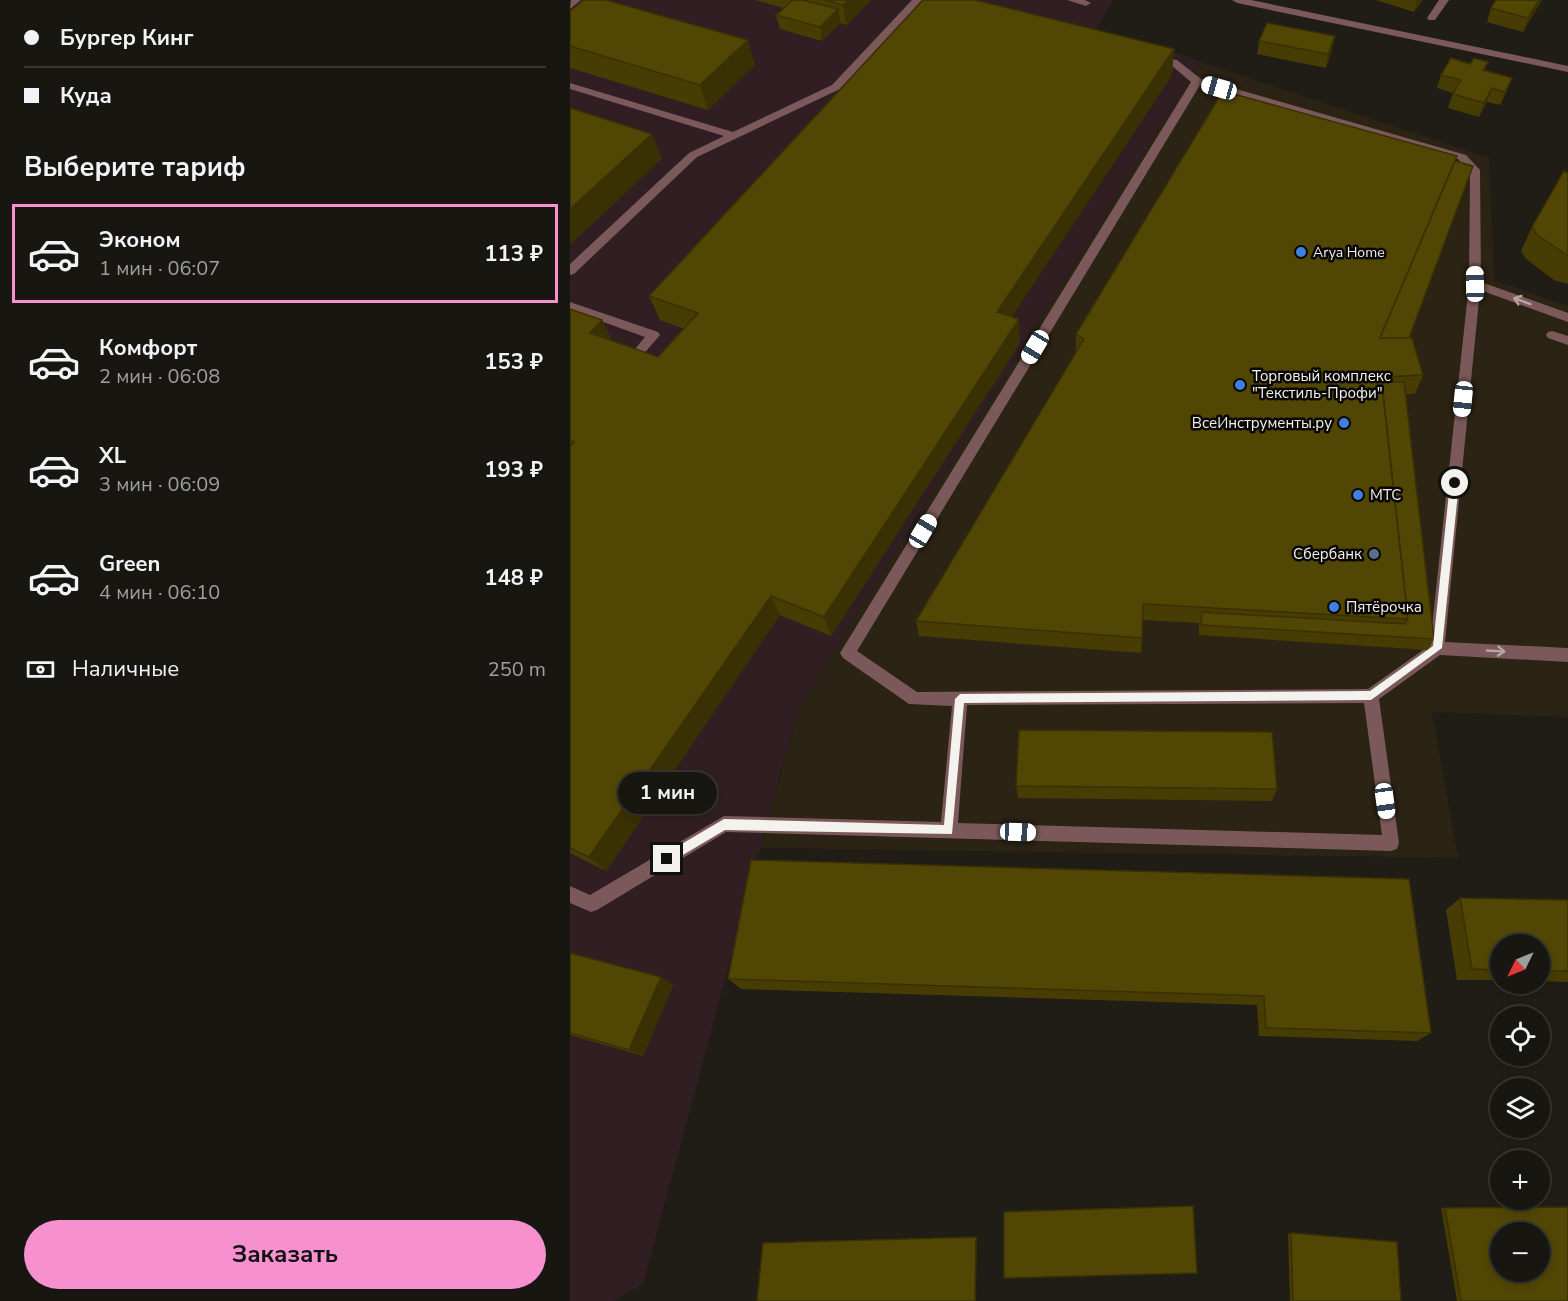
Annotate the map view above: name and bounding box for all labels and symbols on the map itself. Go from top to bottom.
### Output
car [1199,74,1239,102]
place label: Arya Home [1313,243,1385,262]
marker: Arya Home [1294,245,1308,259]
car [1466,266,1484,302]
one-way arrow [1513,295,1532,306]
car [1018,327,1052,367]
place label: Торговый комплекс "Текстиль-Профи" [1252,366,1391,403]
marker: Торговый комплекс "Текстиль-Профи" [1233,378,1247,392]
car [1452,380,1474,418]
place label: ВсеИнструменты.ру [1192,413,1332,433]
marker: ВсеИнструменты.ру [1337,416,1351,430]
route start [1441,469,1468,496]
place label: МТС [1370,485,1401,505]
marker: МТС [1351,488,1365,502]
car [906,511,940,551]
place label: Сбербанк [1293,544,1362,564]
marker: Сбербанк [1367,547,1381,561]
place label: Пятёрочка [1346,597,1422,617]
marker: Пятёрочка [1327,600,1341,614]
one-way arrow [1485,646,1505,657]
callout: 1 мин [618,772,716,814]
car [1374,782,1396,820]
car [1000,822,1036,842]
route end [653,845,680,872]
north arrow [1490,934,1550,994]

